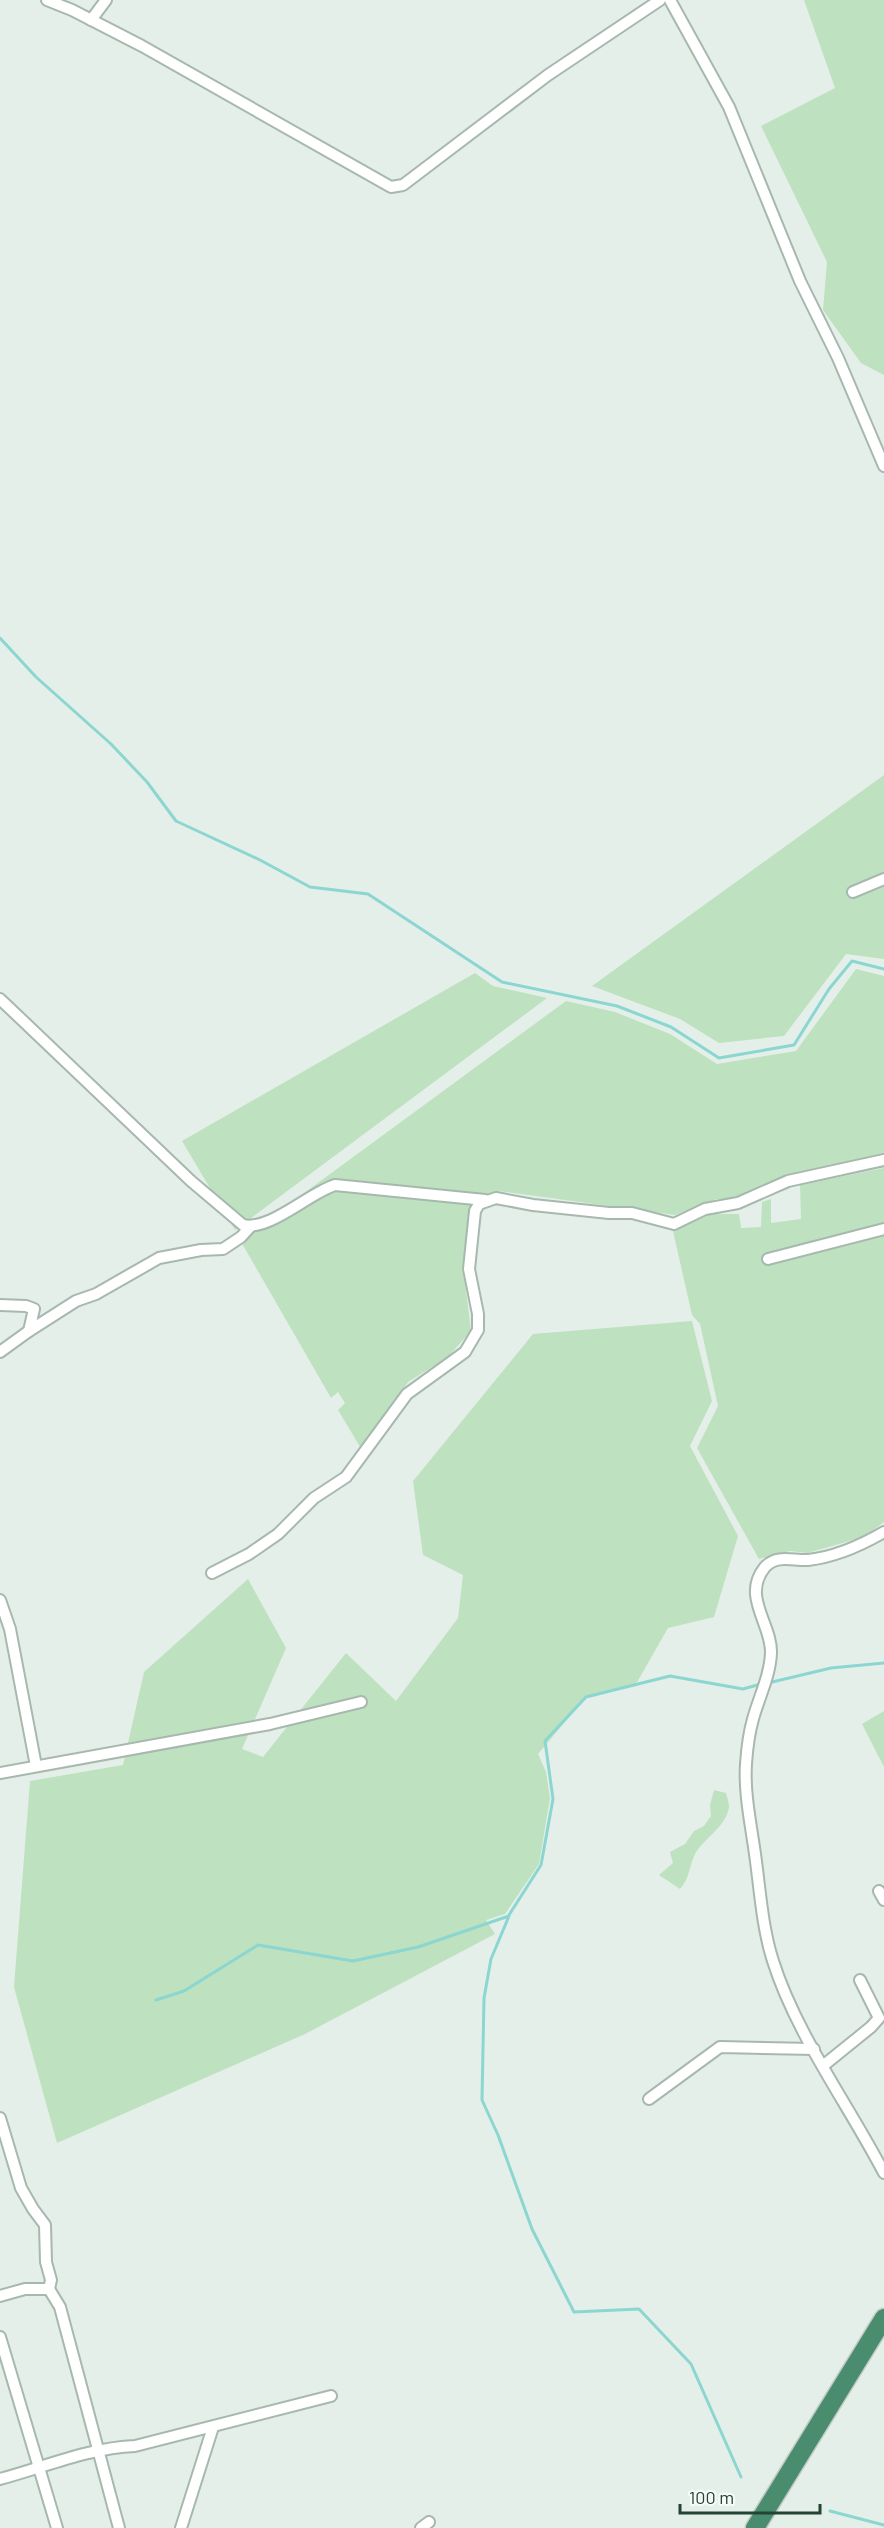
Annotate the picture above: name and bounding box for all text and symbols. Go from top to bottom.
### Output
scale bar [680,2477,820,2515]
text: 100 m [689,2486,734,2508]

